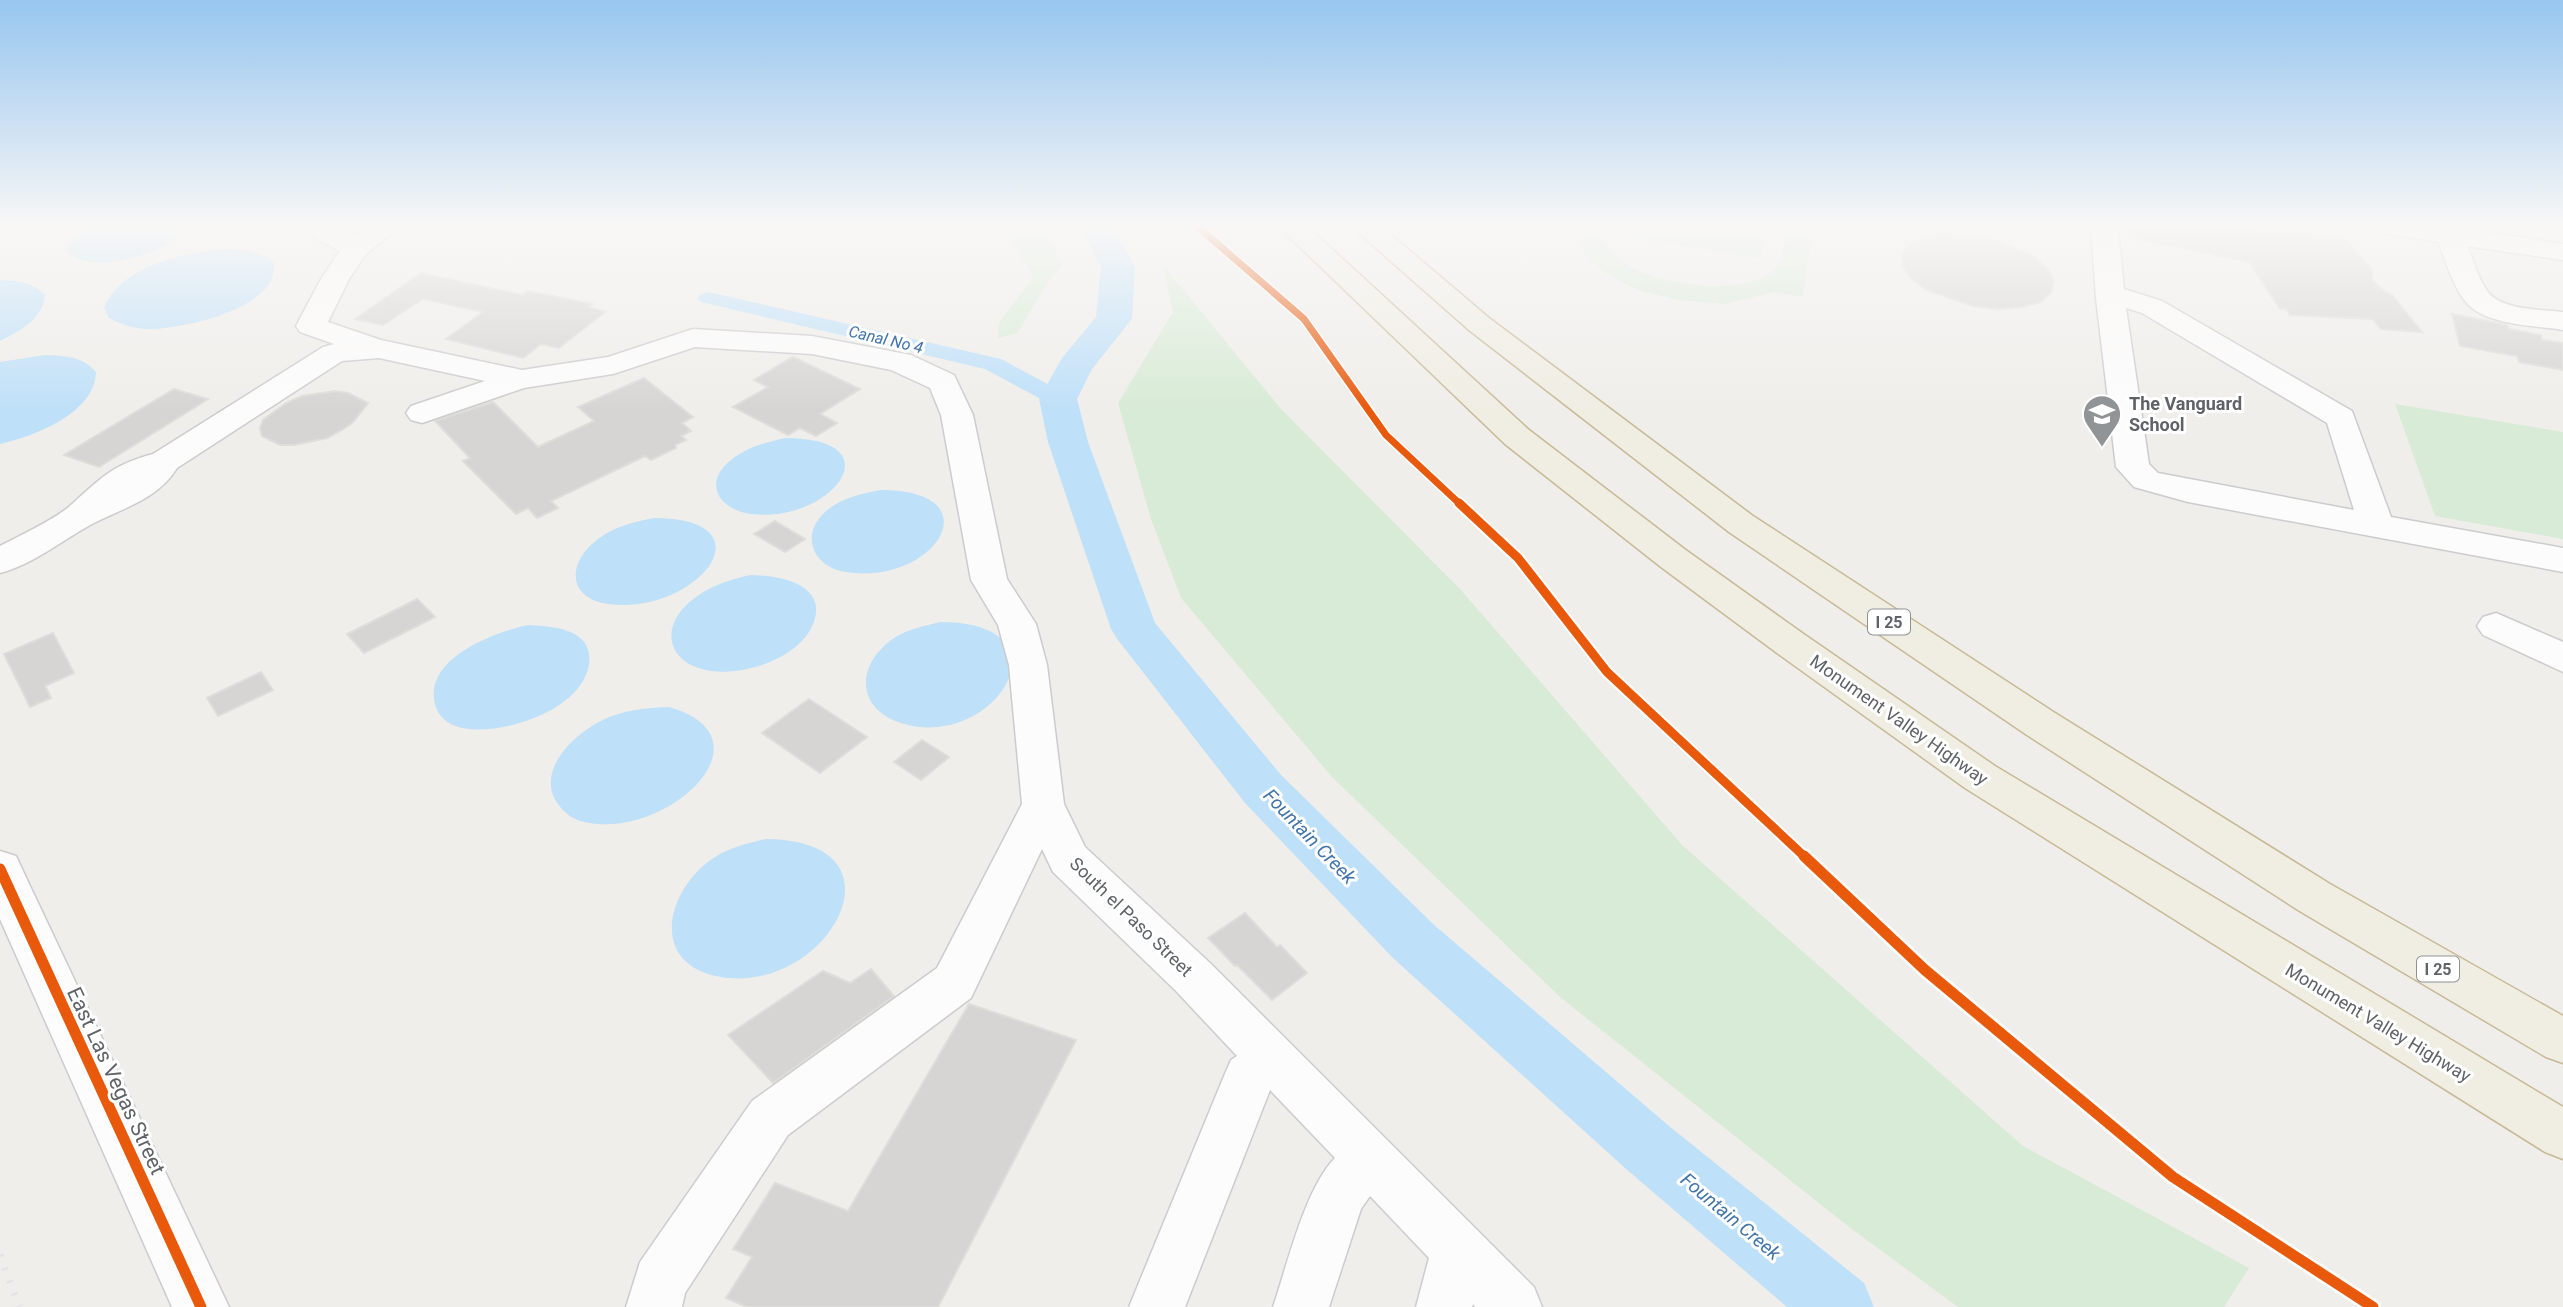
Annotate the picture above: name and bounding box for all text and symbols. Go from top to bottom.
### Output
water label: Canal No 4 [847,322,925,357]
school or university icon: The Vanguard School [2081,393,2123,448]
place label: The Vanguard School [2129,393,2242,435]
road number: I 25 [1868,610,1910,635]
street label: Monument Valley Highway [1806,650,1993,789]
water label: Fountain Creek [1259,784,1361,889]
street label: South el Paso Street [1066,853,1197,981]
road number: I 25 [2417,956,2459,981]
street label: Monument Valley Highway [2282,959,2475,1087]
street label: East Las Vegas Street [62,984,170,1179]
water label: Fountain Creek [1676,1168,1786,1265]

